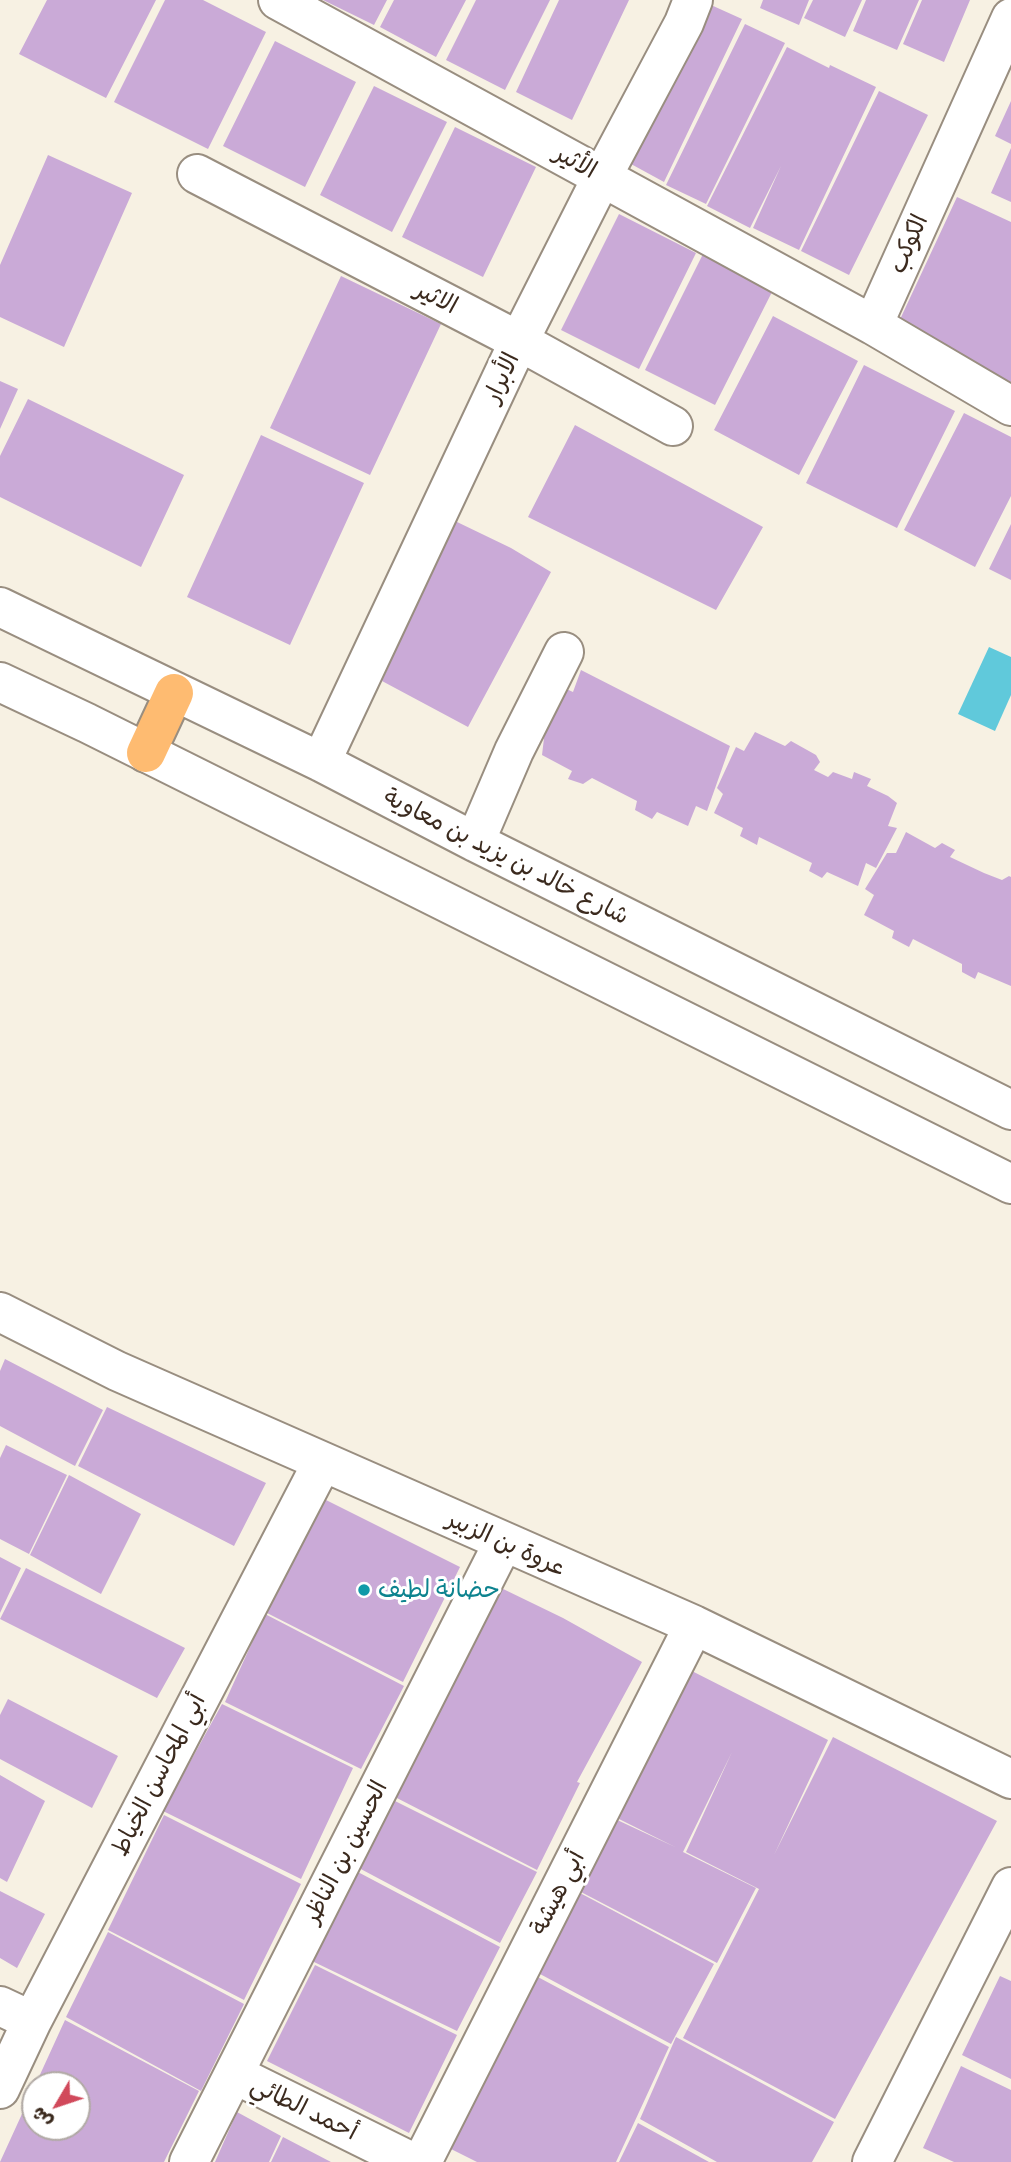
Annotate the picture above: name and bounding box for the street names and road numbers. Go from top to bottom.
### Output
street label: الأثير [549,139,601,185]
street label: الكوكب [883,210,935,278]
street label: الاثير [410,275,462,321]
street label: الأبرار [478,348,526,408]
street label: شارع خالد بن يزيد بن معاوية [378,783,634,931]
street label: عروة بن الزبير [442,1505,570,1583]
street label: أبي المحاسن الخياط [106,1689,212,1861]
street label: الحسين بن الناظر [298,1776,394,1928]
street label: أبي هيشة [525,1846,591,1940]
street label: أحمد الطائي [246,2071,362,2147]

